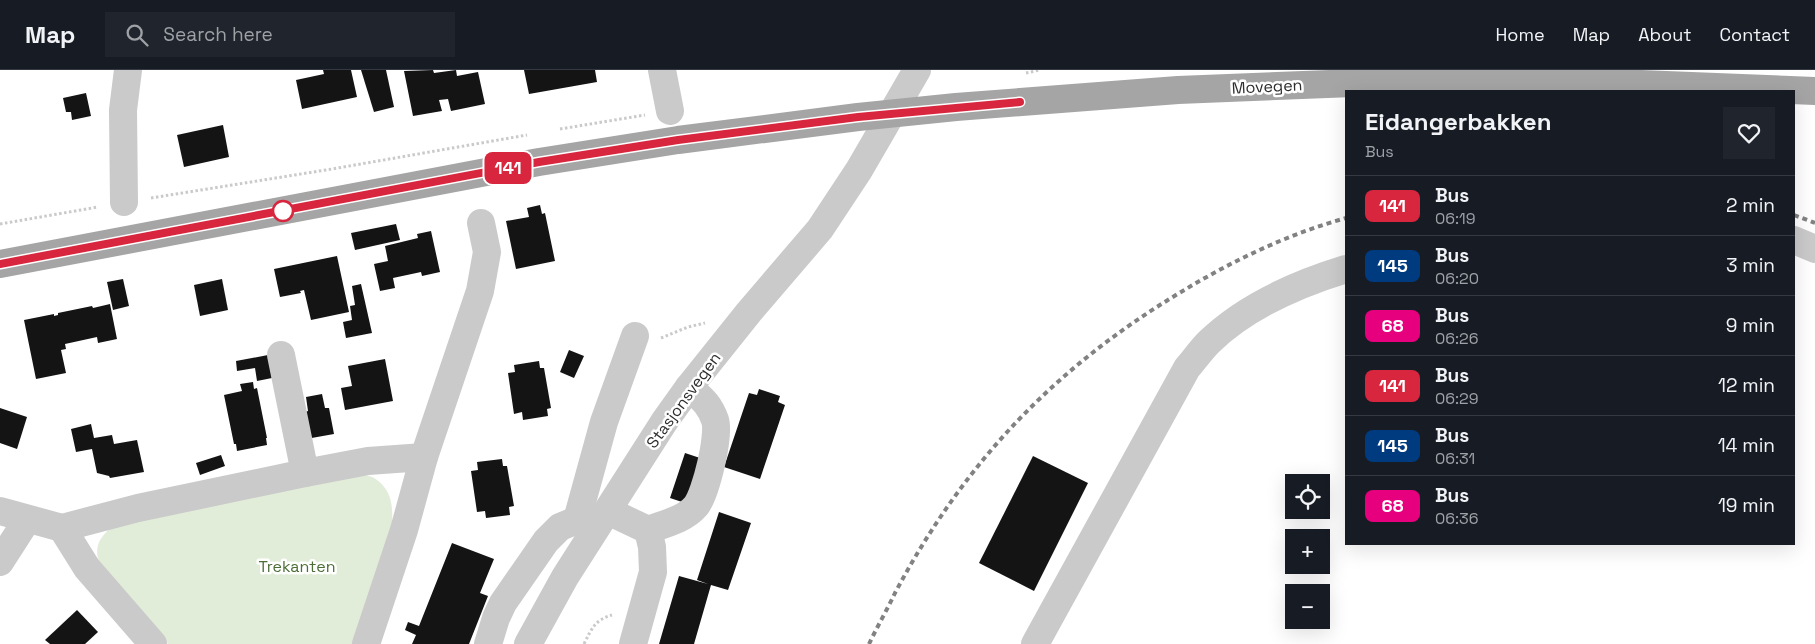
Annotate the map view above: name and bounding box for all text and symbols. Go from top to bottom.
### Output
search box [105,12,455,57]
text: Map [25,19,75,50]
icon: search [123,21,151,49]
text: Search here [163,22,273,47]
text: Home [1496,23,1545,46]
text: Map [1573,23,1610,46]
text: About [1638,23,1692,46]
text: Contact [1720,23,1790,46]
street label: Movegen [1231,74,1303,99]
text: Eidangerbakken [1365,106,1551,137]
button: heart [1723,107,1775,159]
text: Bus [1365,141,1394,162]
line badge: 141 [479,152,537,184]
text: 141 [494,156,522,179]
text: Bus [1435,183,1469,208]
text: 2 min [1726,193,1775,218]
text: 141 [1379,194,1406,217]
unlabelled marker [272,200,294,222]
text: 06:19 [1435,208,1476,229]
text: Bus [1435,243,1469,268]
text: 3 min [1726,253,1775,278]
text: 145 [1377,254,1408,277]
text: 06:20 [1435,268,1479,289]
text: Bus [1435,303,1469,328]
text: 9 min [1726,313,1775,338]
text: 68 [1382,314,1403,337]
text: 06:26 [1435,328,1479,349]
street label: Stasjonsvegen [641,348,725,452]
text: Bus [1435,363,1469,388]
text: 12 min [1718,373,1775,398]
text: 141 [1379,374,1406,397]
text: 06:29 [1435,388,1479,409]
text: Bus [1435,423,1469,448]
text: 14 min [1718,433,1775,458]
text: 145 [1377,434,1408,457]
text: 06:31 [1435,448,1475,469]
map controls [1285,474,1330,629]
button: locate [1285,474,1330,519]
text: Bus [1435,483,1469,508]
text: 19 min [1718,493,1775,518]
text: 68 [1382,494,1403,517]
text: 06:36 [1435,508,1479,529]
button: + [1285,529,1330,574]
park label: Trekanten [259,556,335,577]
button: − [1285,584,1330,629]

